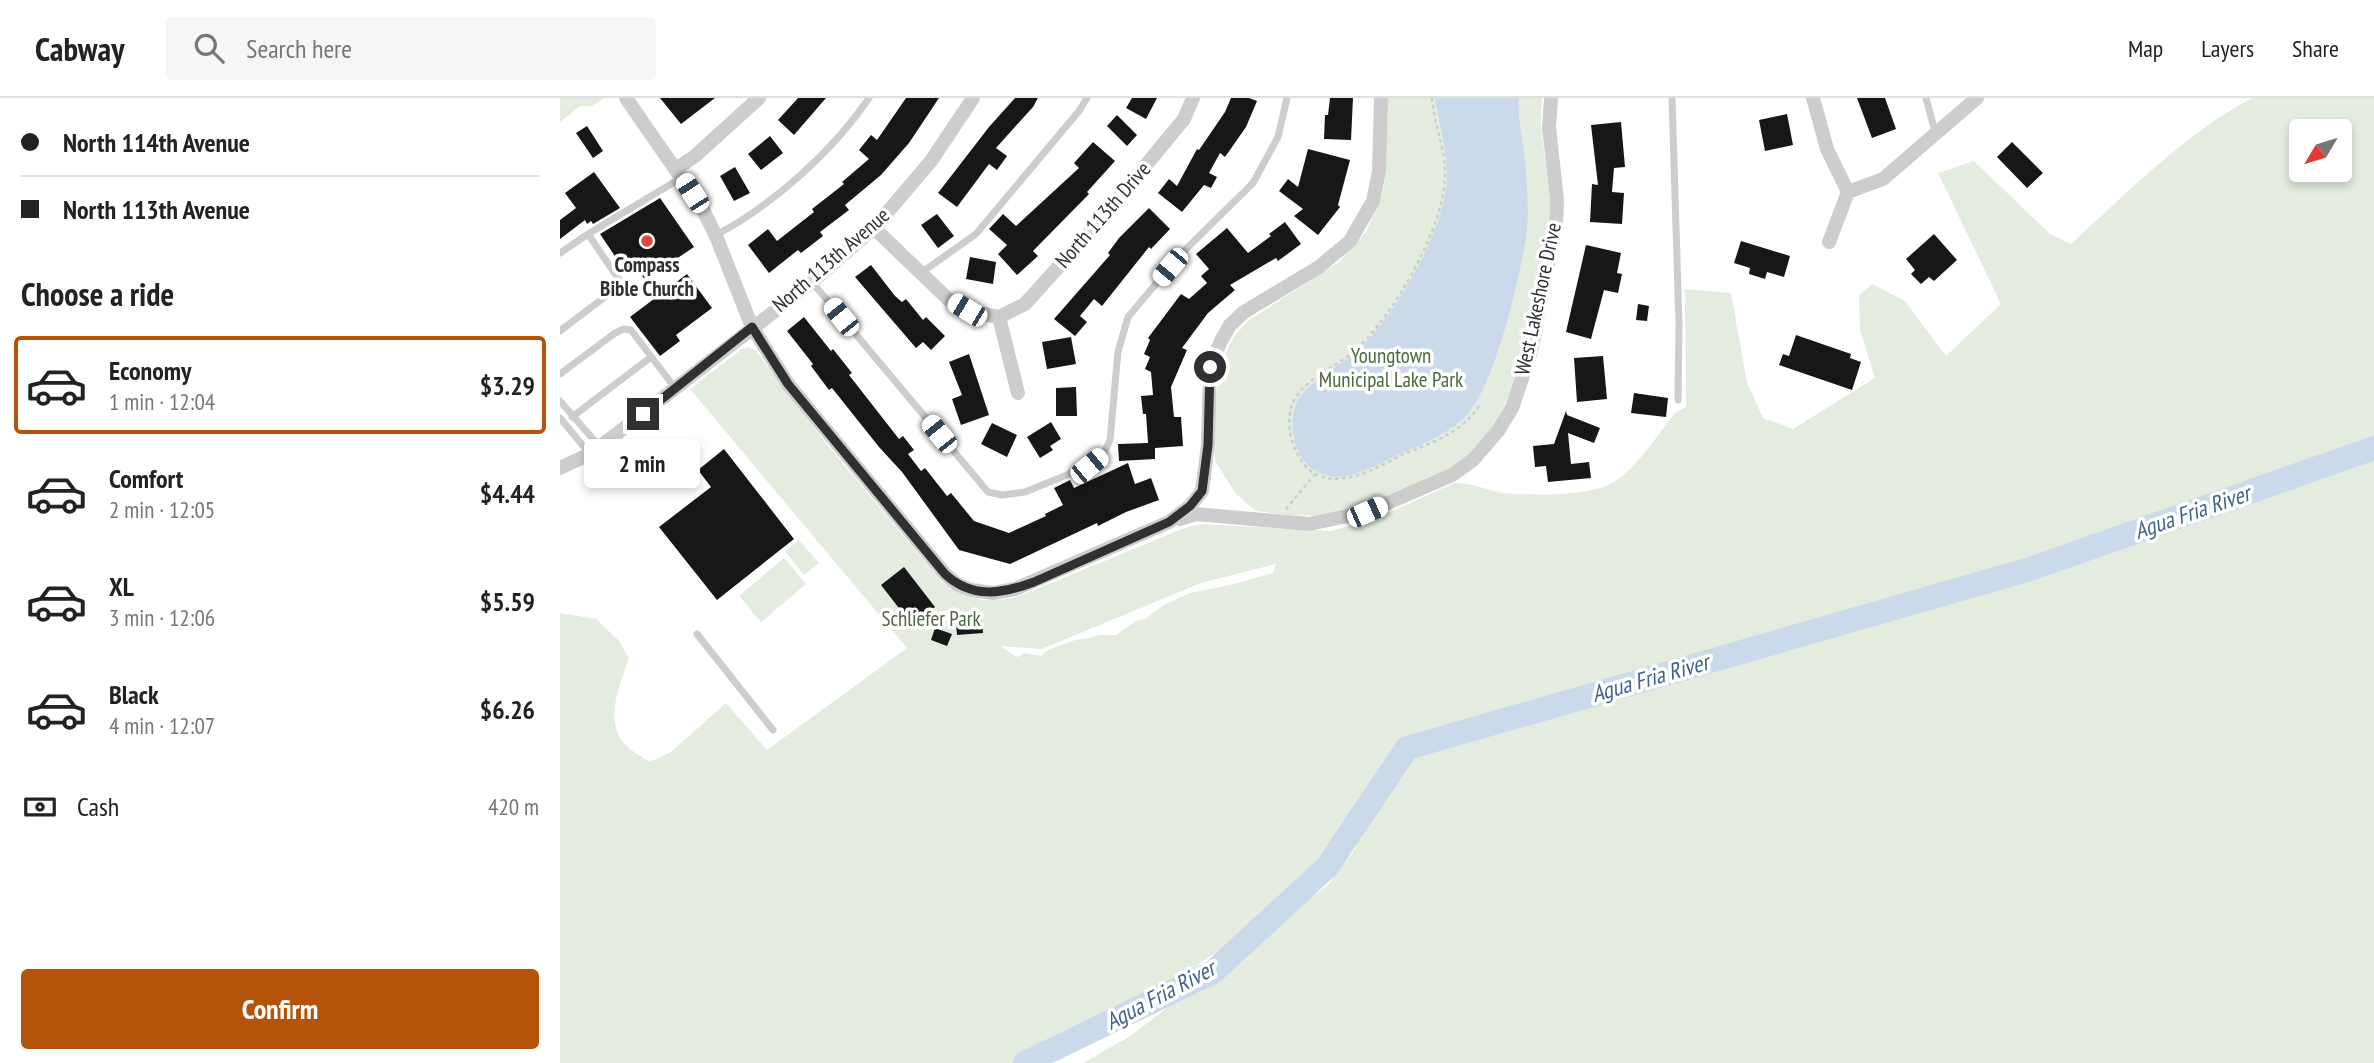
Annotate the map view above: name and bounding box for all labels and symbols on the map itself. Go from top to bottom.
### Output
north arrow [2289,119,2352,182]
street label: North 113th Drive [1049,156,1156,273]
car [672,170,713,216]
street label: North 113th Avenue [767,201,895,318]
street label: West Lakeshore Drive [1508,220,1567,378]
marker: Compass Bible Church [639,233,655,249]
car [1149,244,1192,290]
place label: Compass Bible Church [600,251,694,302]
car [944,290,991,330]
car [820,294,863,340]
park label: Youngtown Municipal Lake Park [1319,342,1463,393]
route start [1194,351,1226,383]
route end [627,398,659,430]
car [918,411,961,457]
callout: 2 min [585,438,701,488]
car [1067,444,1112,488]
water label: Agua Fria River [2130,477,2257,545]
car [1344,494,1391,530]
park label: Schliefer Park [881,605,981,632]
water label: Agua Fria River [1588,646,1715,708]
water label: Agua Fria River [1100,952,1223,1036]

